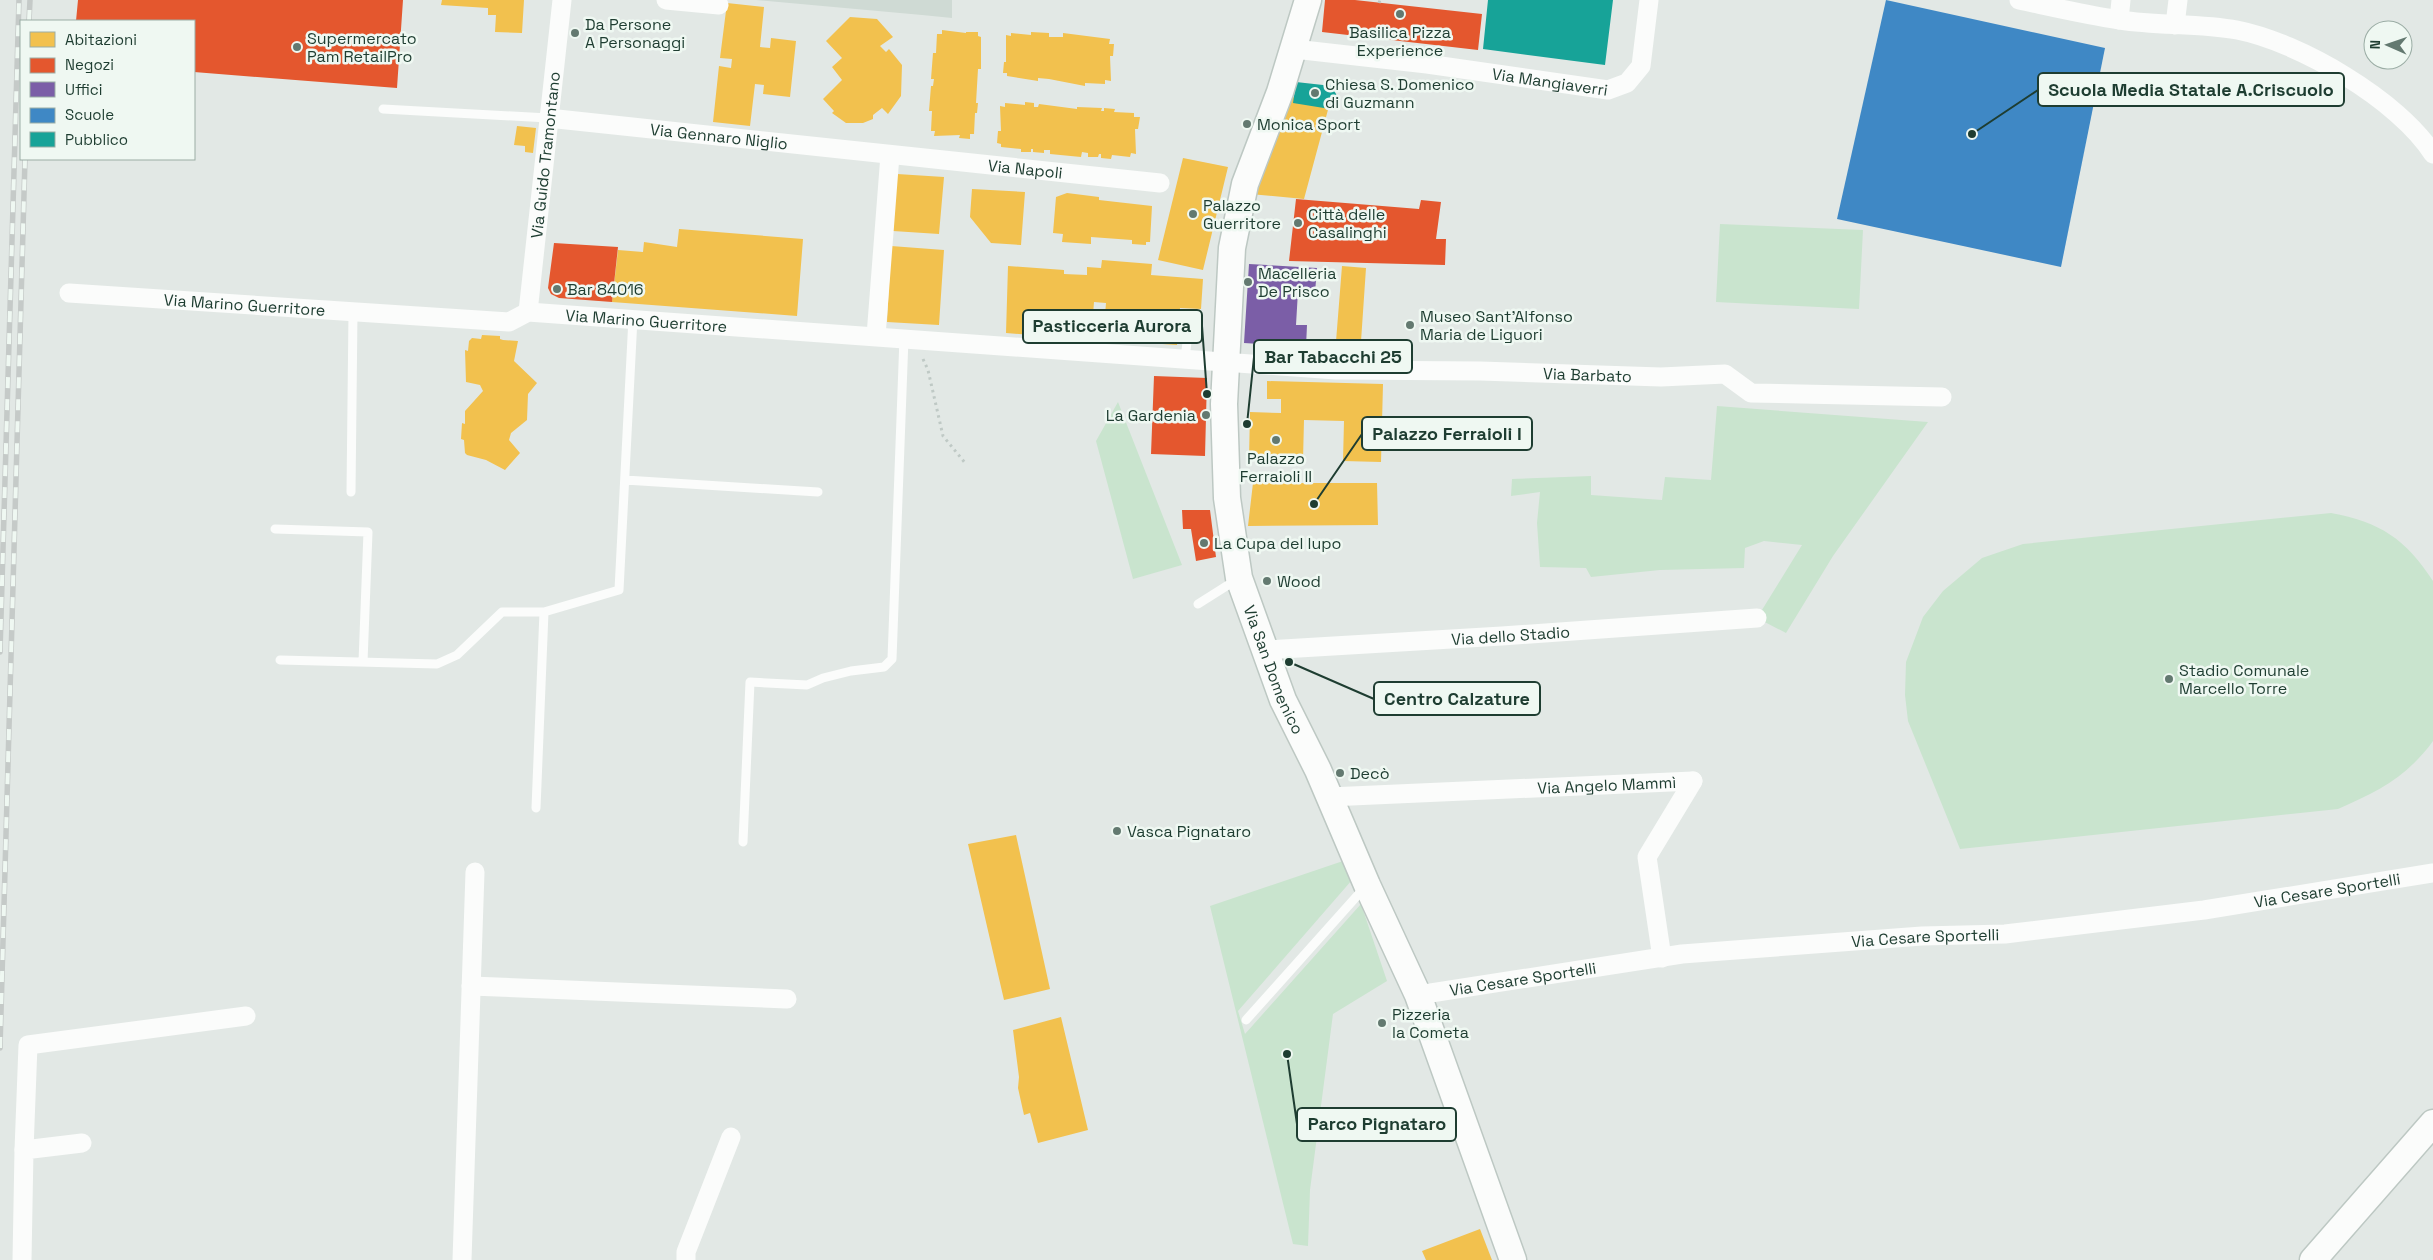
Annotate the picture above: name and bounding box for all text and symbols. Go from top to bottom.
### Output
marker: Basilica Pizza Experience [1394,8,1406,20]
place label: Da Persone A Personaggi [585,14,685,53]
legend [20,20,195,160]
north arrow [2363,20,2413,70]
place label: Basilica Pizza Experience [1349,22,1451,61]
marker: Da Persone A Personaggi [569,27,581,39]
place label: Supermercato Pam RetailPro [307,28,417,67]
text: Abitazioni [65,30,137,49]
text: N [2366,40,2384,50]
marker: Supermercato Pam RetailPro [291,41,303,53]
text: Negozi [65,55,114,74]
street label: Via Mangiaverri [1491,63,1609,101]
street label: Via Guido Tramontano [526,70,565,240]
callout: Scuola Media Statale A.Criscuolo [2038,73,2344,106]
place label: Chiesa S. Domenico di Guzmann [1325,74,1475,113]
text: Scuola Media Statale A.Criscuolo [2048,78,2334,101]
text: Uffici [65,80,102,99]
marker: Chiesa S. Domenico di Guzmann [1309,87,1321,99]
text: Scuole [65,105,114,124]
place label: Monica Sport [1257,114,1361,135]
marker: Monica Sport [1241,118,1253,130]
street label: Via Gennaro Niglio [649,119,789,154]
text: Pubblico [65,130,128,149]
street label: Via Napoli [987,155,1064,184]
place label: Palazzo Guerritore [1203,195,1281,234]
place label: Città delle Casalinghi [1308,204,1387,243]
marker: Palazzo Guerritore [1187,208,1199,220]
marker: Città delle Casalinghi [1292,217,1304,229]
place label: Macelleria De Prisco [1258,263,1336,302]
marker: Macelleria De Prisco [1242,276,1254,288]
place label: Bar 84016 [567,279,644,300]
marker: Bar 84016 [551,283,563,295]
street label: Via Marino Guerritore [163,289,326,321]
street label: Via Marino Guerritore [565,305,728,337]
place label: Museo Sant'Alfonso Maria de Liguori [1420,306,1573,345]
callout: Pasticceria Aurora [1023,310,1202,343]
text: Pasticceria Aurora [1032,314,1192,337]
marker: Museo Sant'Alfonso Maria de Liguori [1404,319,1416,331]
callout: Bar Tabacchi 25 [1254,340,1412,373]
text: Bar Tabacchi 25 [1264,345,1402,368]
street label: Via Barbato [1543,363,1632,387]
place label: La Gardenia [1106,405,1196,426]
marker: La Gardenia [1200,409,1212,421]
callout: Palazzo Ferraioli I [1362,417,1532,450]
text: Palazzo Ferraioli I [1372,422,1522,445]
marker: Palazzo Ferraioli II [1270,434,1282,446]
place label: Palazzo Ferraioli II [1240,448,1312,487]
place label: La Cupa del lupo [1214,533,1341,554]
marker: La Cupa del lupo [1198,537,1210,549]
place label: Wood [1277,571,1321,592]
marker: Wood [1261,575,1273,587]
street label: Via San Domenico [1239,602,1308,738]
street label: Via dello Stadio [1451,621,1571,650]
place label: Stadio Comunale Marcello Torre [2179,660,2309,699]
marker: Stadio Comunale Marcello Torre [2163,673,2175,685]
callout: Centro Calzature [1374,682,1540,715]
text: Centro Calzature [1384,687,1530,710]
place label: Decò [1350,763,1390,784]
marker: Decò [1334,767,1346,779]
street label: Via Angelo Mammì [1537,772,1677,799]
place label: Vasca Pignataro [1127,821,1251,842]
marker: Vasca Pignataro [1111,825,1123,837]
street label: Via Cesare Sportelli [2252,868,2402,913]
street label: Via Cesare Sportelli [1850,924,2000,952]
street label: Via Cesare Sportelli [1448,957,1598,1001]
place label: Pizzeria la Cometa [1392,1004,1469,1043]
marker: Pizzeria la Cometa [1376,1017,1388,1029]
callout: Parco Pignataro [1297,1108,1456,1141]
text: Parco Pignataro [1308,1112,1446,1135]

